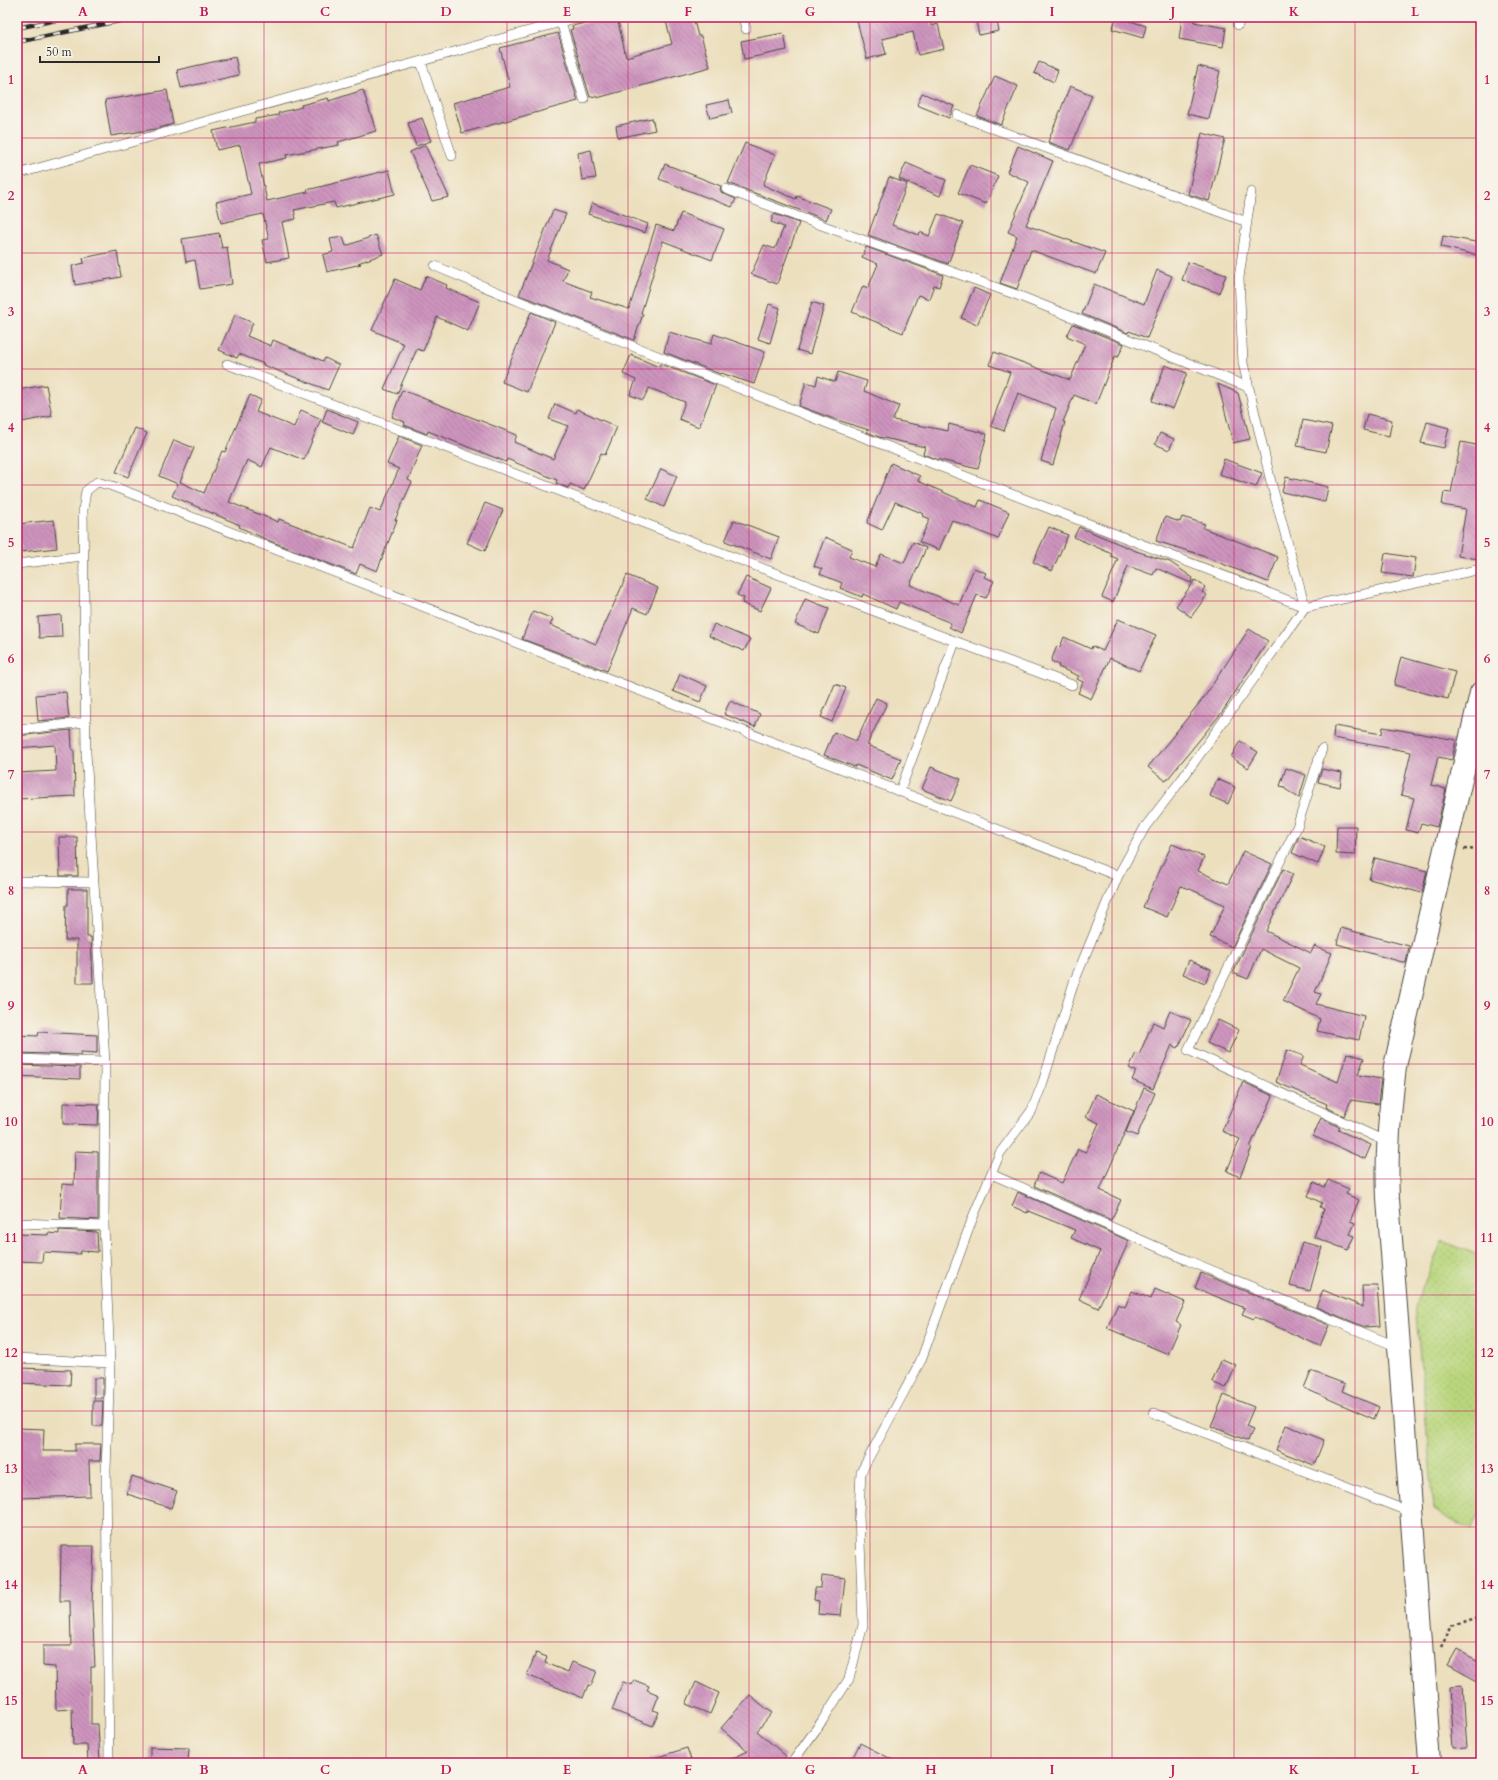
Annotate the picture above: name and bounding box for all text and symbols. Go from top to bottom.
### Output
text: A [78,3,88,21]
text: B [199,3,209,21]
text: C [320,3,330,21]
text: D [440,3,452,21]
text: E [563,3,571,21]
text: F [684,3,692,21]
text: G [805,3,816,21]
text: H [925,3,937,21]
text: I [1049,3,1055,21]
text: J [1169,3,1176,21]
text: K [1289,3,1300,21]
text: L [1411,3,1420,21]
scale bar [40,38,159,64]
text: 50 m [46,44,73,60]
text: 1 [8,71,14,89]
text: 1 [1484,71,1490,89]
text: 2 [8,187,15,205]
text: 2 [1484,187,1491,205]
text: 3 [8,303,15,321]
text: 3 [1484,303,1491,321]
text: 4 [8,419,15,437]
text: 4 [1484,419,1491,437]
text: 5 [8,534,14,552]
text: 5 [1484,534,1490,552]
text: 6 [8,650,15,668]
text: 6 [1484,650,1491,668]
text: 7 [8,766,15,784]
text: 7 [1484,766,1491,784]
text: 8 [8,882,14,900]
text: 8 [1484,882,1490,900]
text: 9 [8,997,15,1015]
text: 9 [1484,997,1491,1015]
text: 10 [4,1113,18,1131]
text: 10 [1480,1113,1494,1131]
text: 11 [4,1229,18,1247]
text: 11 [1480,1229,1494,1247]
text: 12 [4,1344,18,1362]
text: 12 [1480,1344,1494,1362]
text: 13 [4,1460,18,1478]
text: 13 [1480,1460,1494,1478]
text: 14 [4,1576,18,1594]
text: 14 [1480,1576,1494,1594]
text: 15 [4,1692,18,1710]
text: 15 [1480,1692,1494,1710]
text: A [78,1761,88,1779]
text: B [199,1761,209,1779]
text: C [320,1761,330,1779]
text: D [440,1761,452,1779]
text: E [563,1761,571,1779]
text: F [684,1761,692,1779]
text: G [805,1761,816,1779]
text: H [925,1761,937,1779]
text: I [1049,1761,1055,1779]
text: J [1169,1761,1176,1779]
text: K [1289,1761,1300,1779]
text: L [1411,1761,1420,1779]

